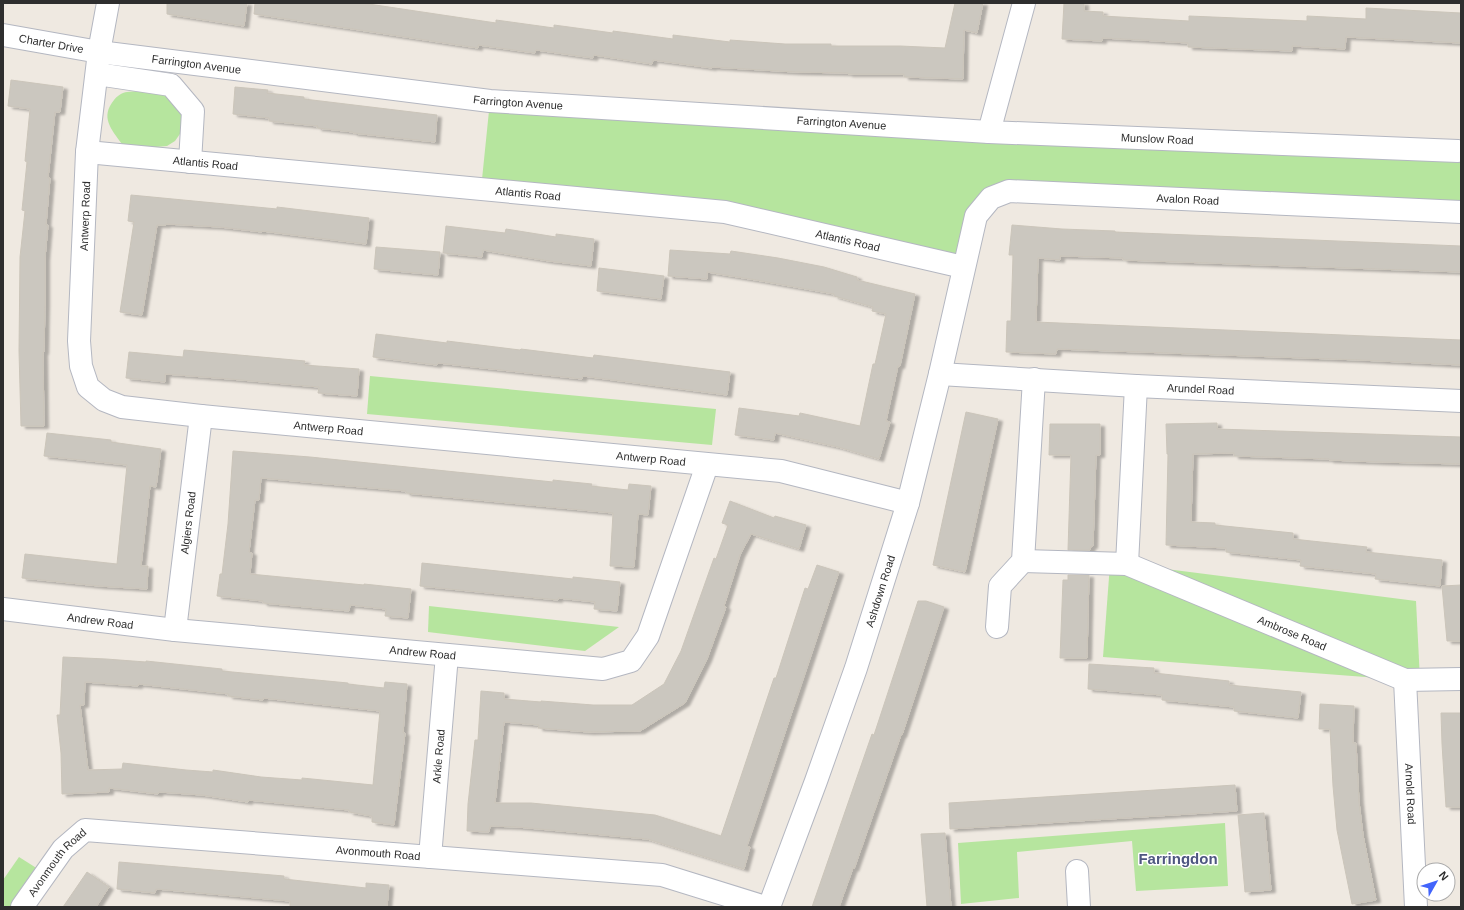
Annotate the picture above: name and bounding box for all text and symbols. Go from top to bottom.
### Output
street label: Charter Drive [18,32,85,55]
street label: Farrington Avenue [151,53,242,76]
street label: Farrington Avenue [473,93,563,112]
street label: Farrington Avenue [796,114,887,132]
street label: Munslow Road [1121,131,1194,146]
street label: Atlantis Road [172,154,239,172]
street label: Antwerp Road [78,181,92,251]
street label: Atlantis Road [495,184,561,203]
street label: Avalon Road [1156,192,1219,207]
street label: Atlantis Road [815,227,881,254]
street label: Arundel Road [1167,381,1234,397]
street label: Antwerp Road [293,419,364,437]
street label: Antwerp Road [616,449,686,468]
street label: Algiers Road [178,491,198,555]
street label: Ashdown Road [863,554,897,629]
street label: Andrew Road [66,611,134,631]
street label: Ambrose Road [1256,613,1328,653]
street label: Andrew Road [389,644,456,662]
street label: Arkle Road [430,729,447,784]
street label: Arnold Road [1403,763,1418,825]
street label: Avonmouth Road [26,826,88,899]
street label: Avonmouth Road [335,844,421,862]
district label: Farringdon [1138,850,1218,867]
north arrow [1416,862,1456,902]
text: N [1437,869,1451,883]

